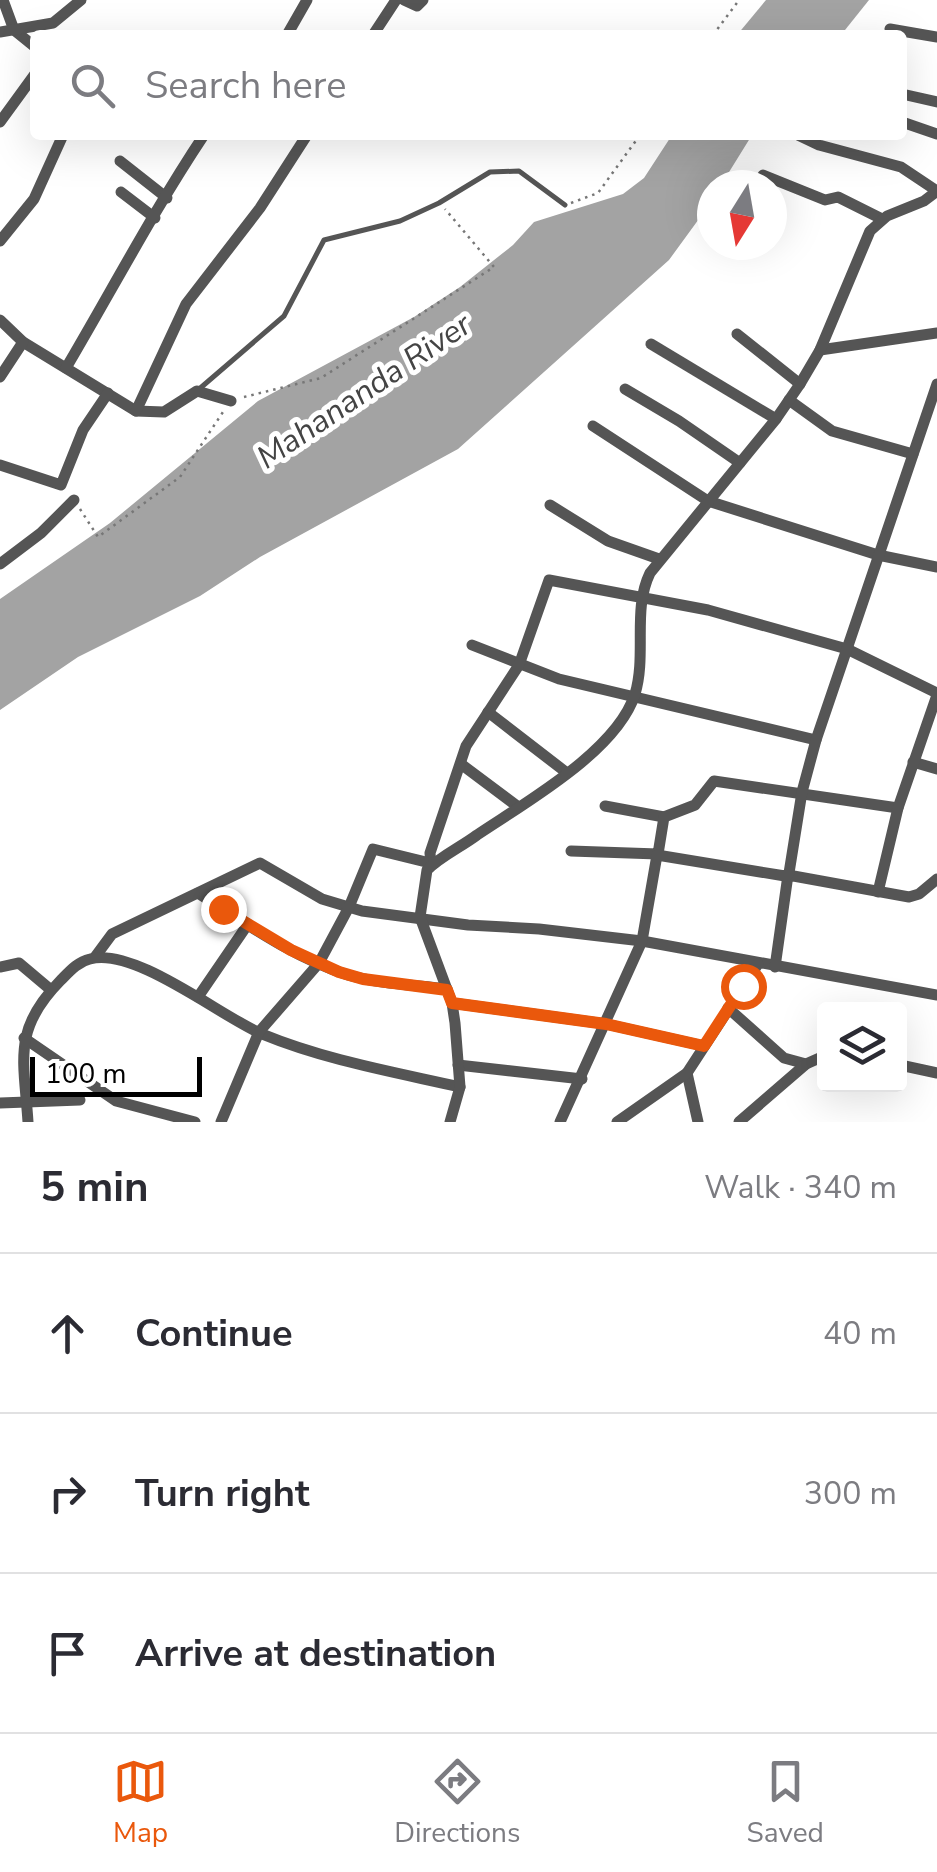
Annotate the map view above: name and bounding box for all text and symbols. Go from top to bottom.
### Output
search box [30,30,907,140]
icon: search [65,58,120,113]
text: Search here [145,60,346,111]
north arrow [697,170,787,260]
water label: Mahananda River [248,302,481,479]
route end [201,887,247,933]
route start [721,964,767,1010]
map controls [817,1002,907,1092]
button: layers [817,1002,907,1092]
scale bar [30,1052,202,1096]
text: 100 m [45,1055,127,1093]
text: 5 min [40,1159,149,1216]
text: Walk · 340 m [704,1166,897,1209]
icon: ahead [40,1306,95,1361]
text: Continue [135,1308,293,1359]
text: 40 m [823,1312,897,1355]
icon: right [40,1466,95,1521]
text: Turn right [135,1468,310,1519]
text: 300 m [804,1472,897,1515]
icon: arrive [40,1626,95,1681]
text: Arrive at destination [135,1628,496,1679]
tab: Map [113,1754,168,1852]
tab: Directions [394,1754,520,1852]
tab: Saved [747,1754,824,1852]

